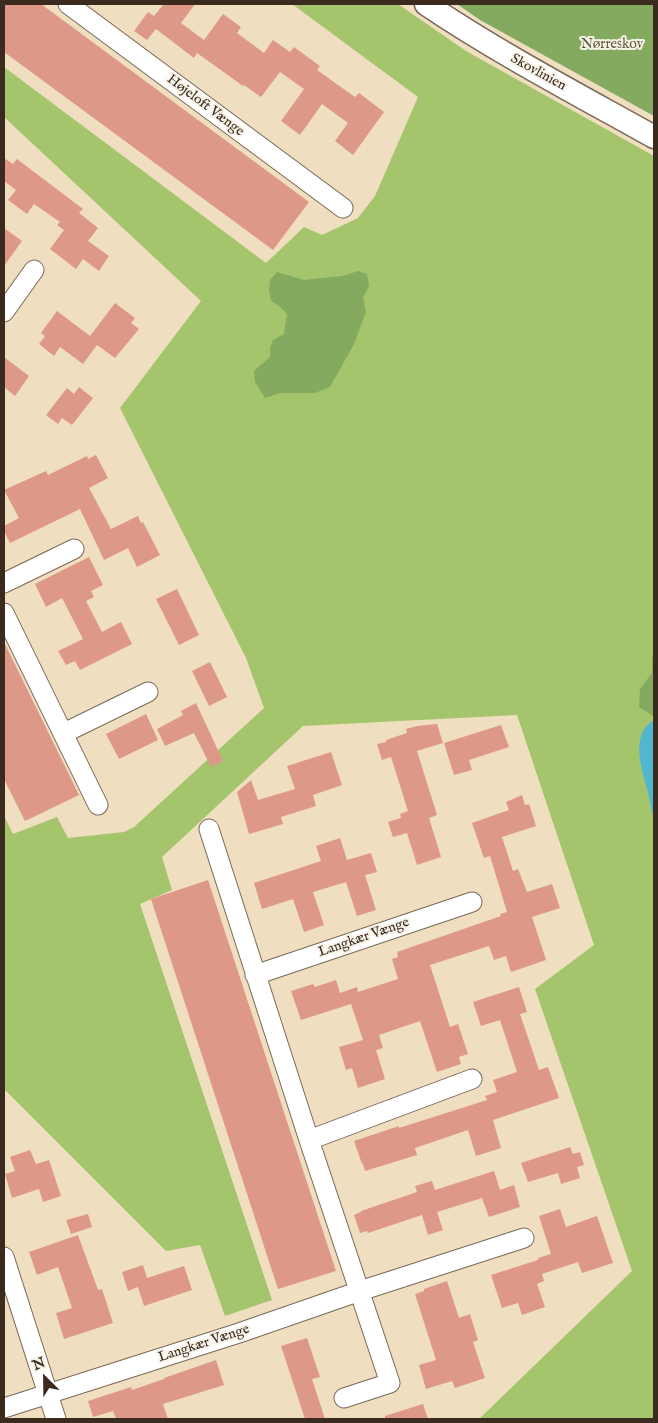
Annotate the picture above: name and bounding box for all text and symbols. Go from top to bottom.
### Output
park label: Nørreskov [581,37,643,53]
street label: Skovlinien [507,51,569,95]
street label: Højeloft Vænge [163,72,247,140]
street label: Langkær Vænge [316,915,412,961]
street label: Langkær Vænge [156,1321,252,1367]
north arrow [20,1353,70,1403]
text: N [30,1354,48,1375]

